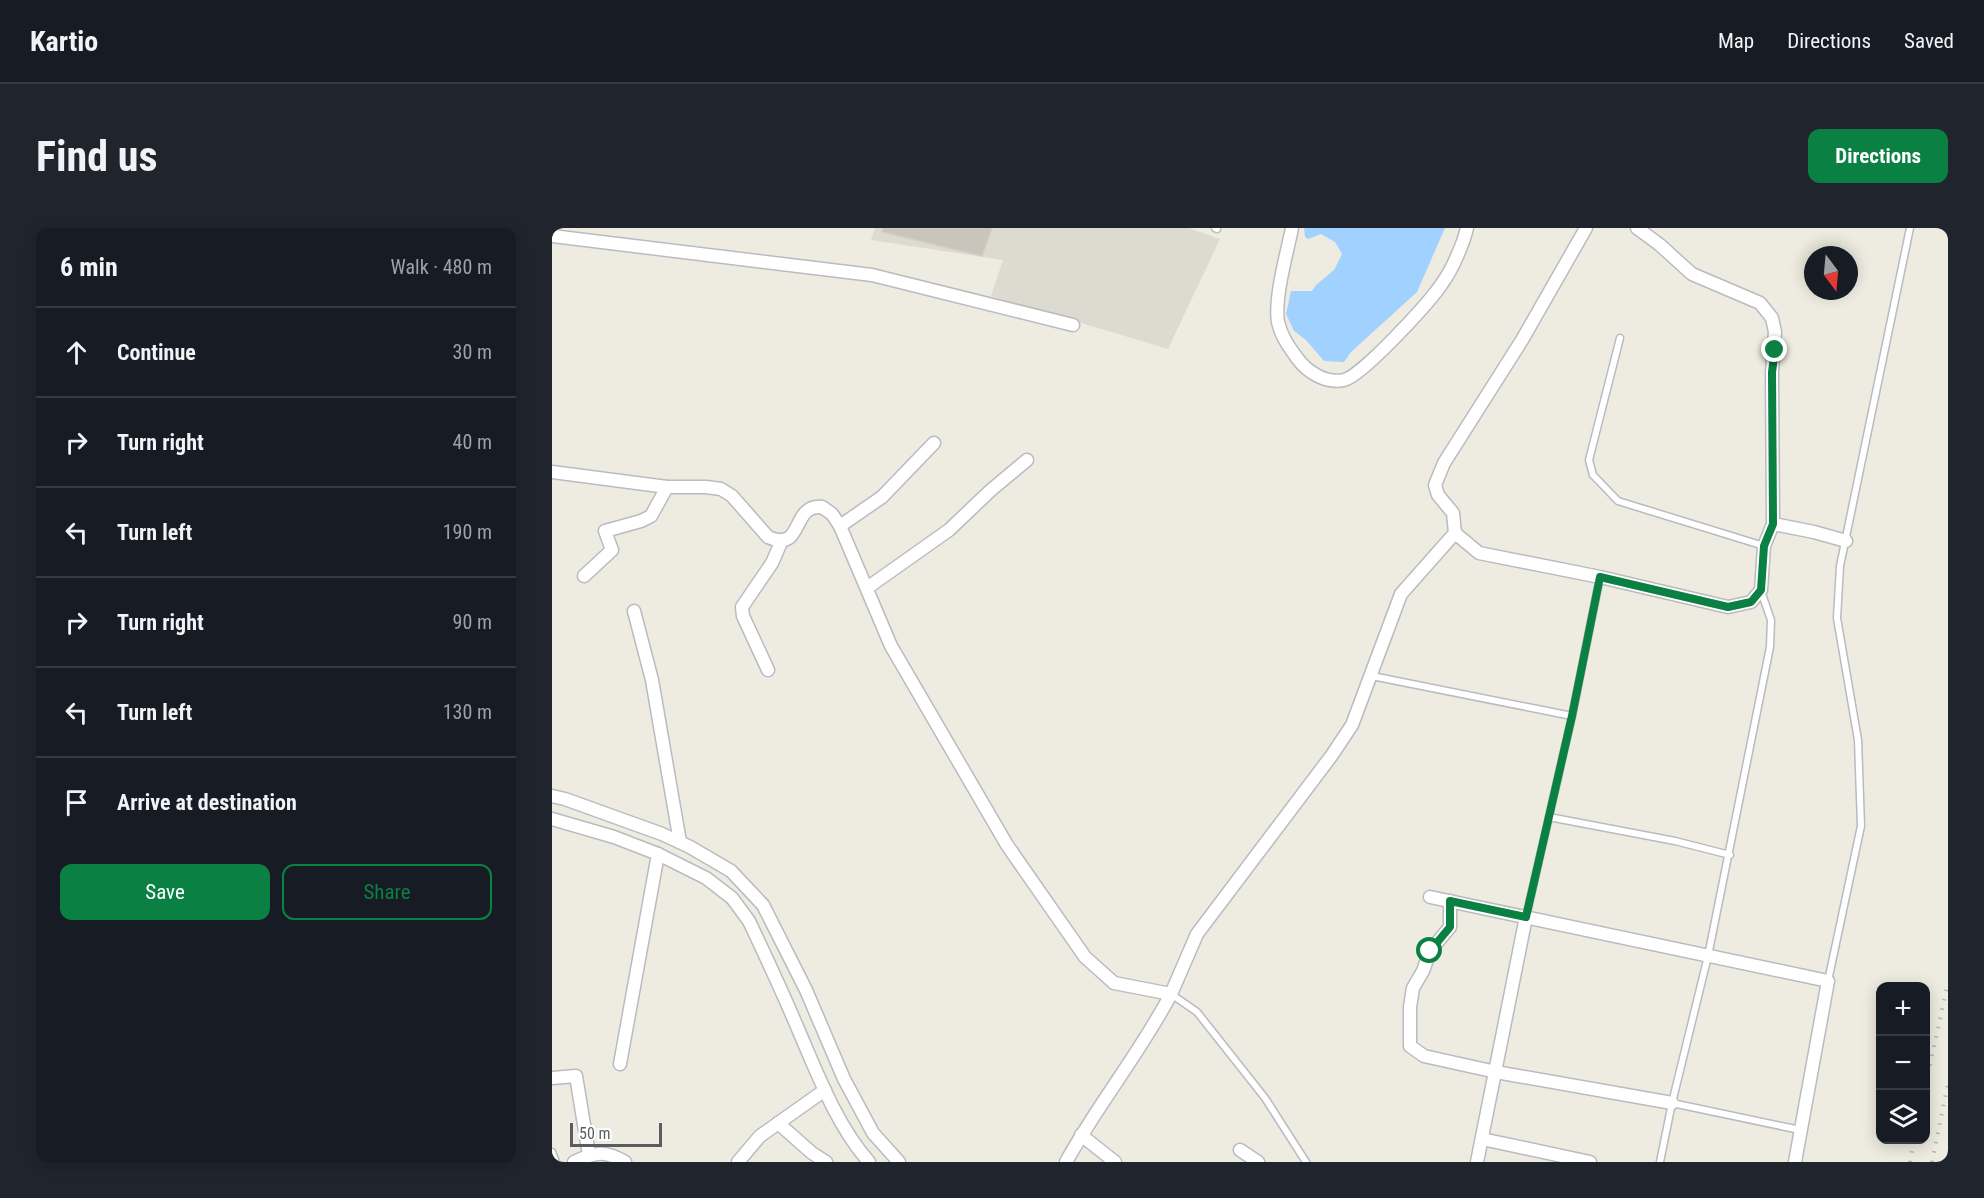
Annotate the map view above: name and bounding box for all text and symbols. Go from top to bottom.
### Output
text: Kartio [30,25,98,58]
text: Map [1718,29,1754,53]
text: Directions [1787,29,1871,53]
text: Saved [1904,29,1954,53]
button: Directions [1808,129,1948,183]
text: Find us [36,132,157,181]
north arrow [1804,246,1858,300]
text: 6 min [60,252,118,282]
text: Walk · 480 m [391,255,492,279]
icon: ahead [60,336,93,369]
route end [1761,336,1787,362]
text: Continue [117,340,196,365]
text: 30 m [453,340,492,364]
icon: right [60,426,93,459]
text: Turn right [117,430,204,455]
text: 40 m [453,430,492,454]
icon: left [60,516,93,549]
text: Turn left [117,520,192,545]
text: 190 m [443,520,492,544]
icon: right [60,606,93,639]
text: Turn right [117,610,204,635]
text: 90 m [453,610,492,634]
icon: left [60,696,93,729]
text: Turn left [117,700,192,725]
text: 130 m [443,700,492,724]
icon: arrive [60,786,93,819]
text: Arrive at destination [117,790,297,815]
button: Save [60,864,270,920]
button: Share [282,864,492,920]
route start [1416,937,1442,963]
map controls [1876,982,1930,1144]
button: + [1876,982,1930,1036]
button: − [1876,1036,1930,1090]
button: layers [1876,1090,1930,1144]
scale bar [570,1120,662,1148]
text: 50 m [579,1124,611,1143]

